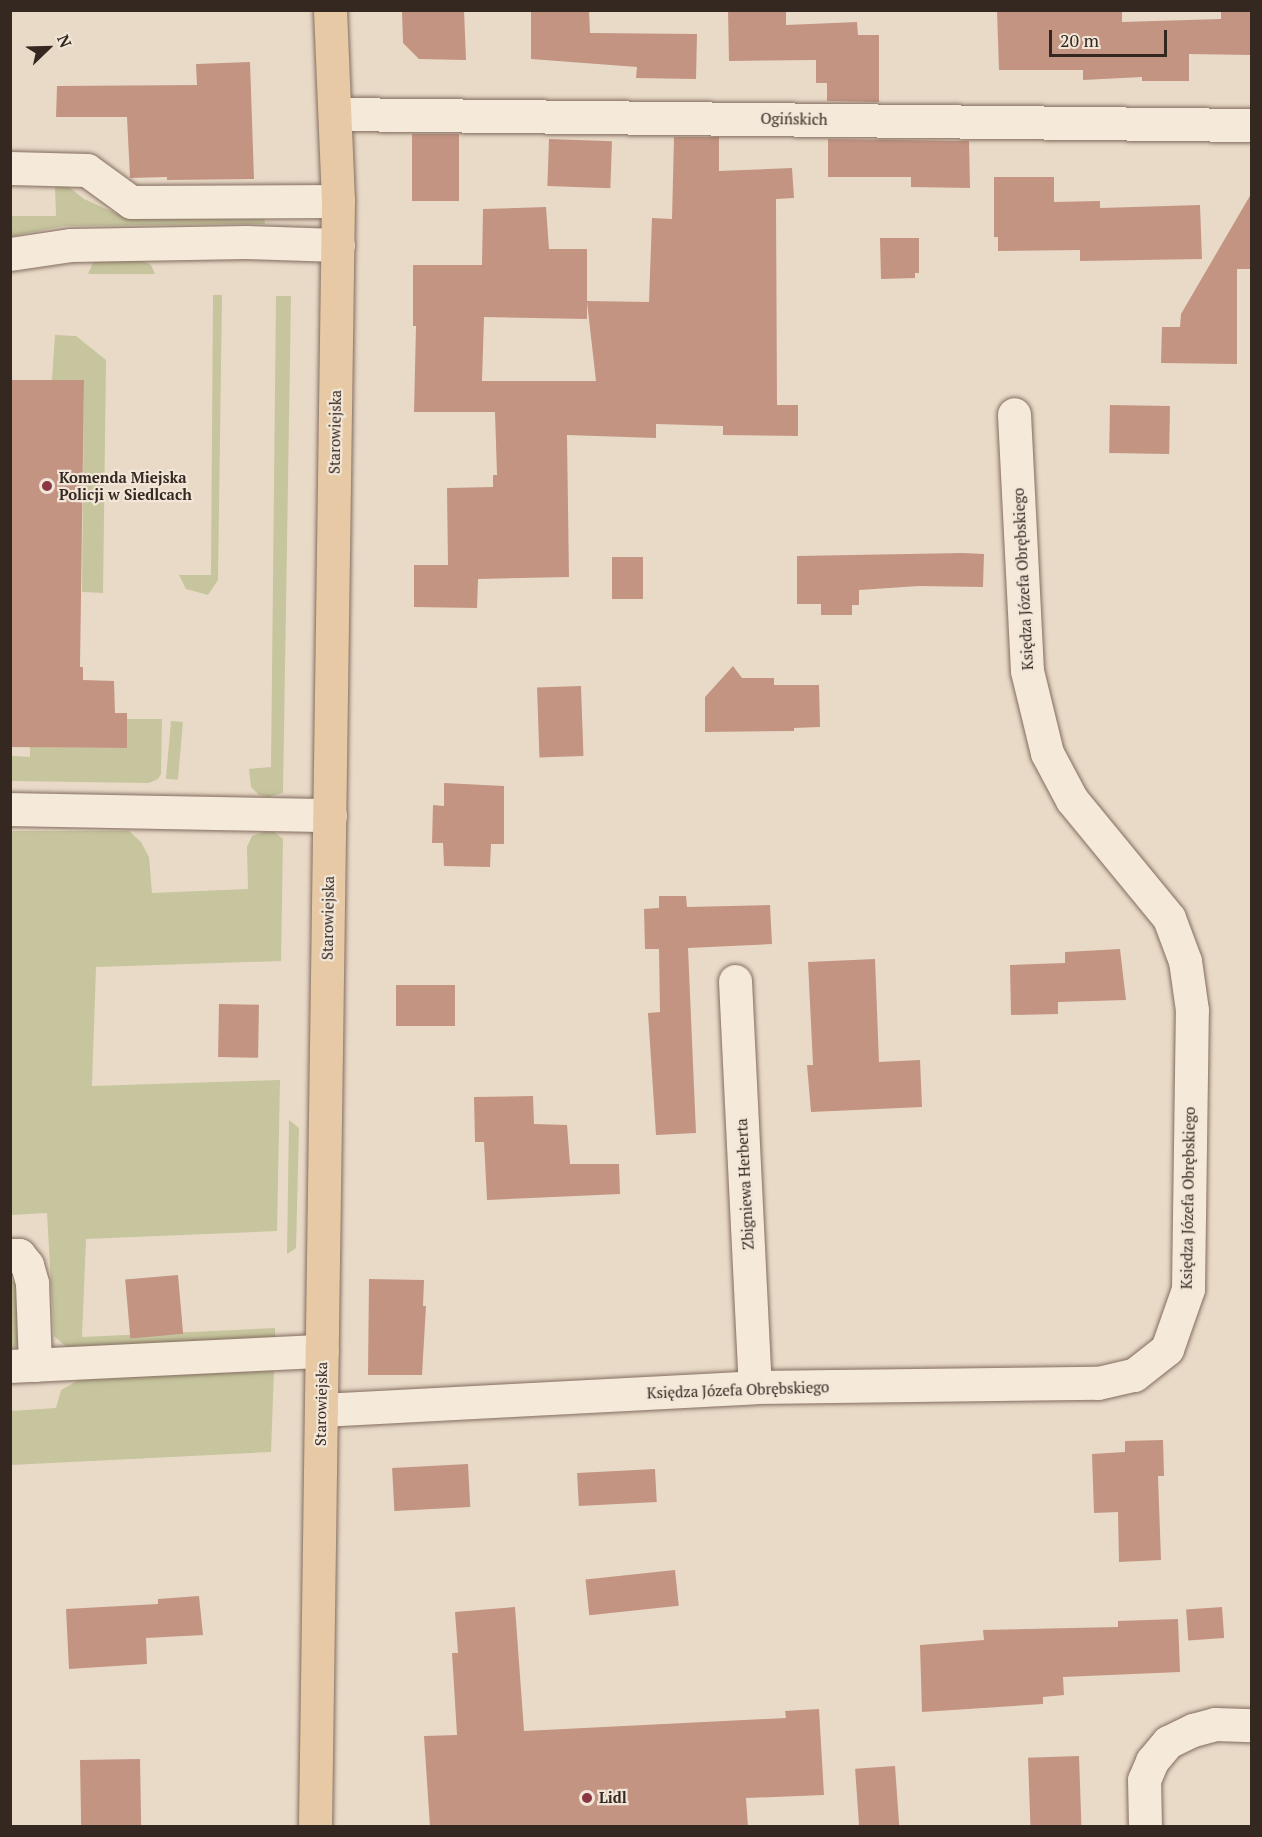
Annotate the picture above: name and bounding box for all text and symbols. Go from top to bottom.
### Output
north arrow [18,18,78,78]
scale bar [1052,18,1170,56]
text: 20 m [1060,28,1099,52]
text: N [52,31,77,51]
street label: Ogińskich [760,109,828,129]
street label: Starowiejska [325,390,345,474]
place label: Komenda Miejska Policji w Siedlcach [59,468,192,503]
marker: Komenda Miejska Policji w Siedlcach [40,479,54,493]
street label: Księdza Józefa Obrębskiego [1009,487,1037,671]
street label: Starowiejska [318,876,338,960]
street label: Księdza Józefa Obrębskiego [1177,1107,1199,1289]
street label: Zbigniewa Herberta [733,1118,757,1250]
street label: Starowiejska [311,1362,331,1446]
street label: Księdza Józefa Obrębskiego [646,1378,830,1402]
place label: Lidl [599,1789,627,1807]
marker: Lidl [580,1791,594,1805]

